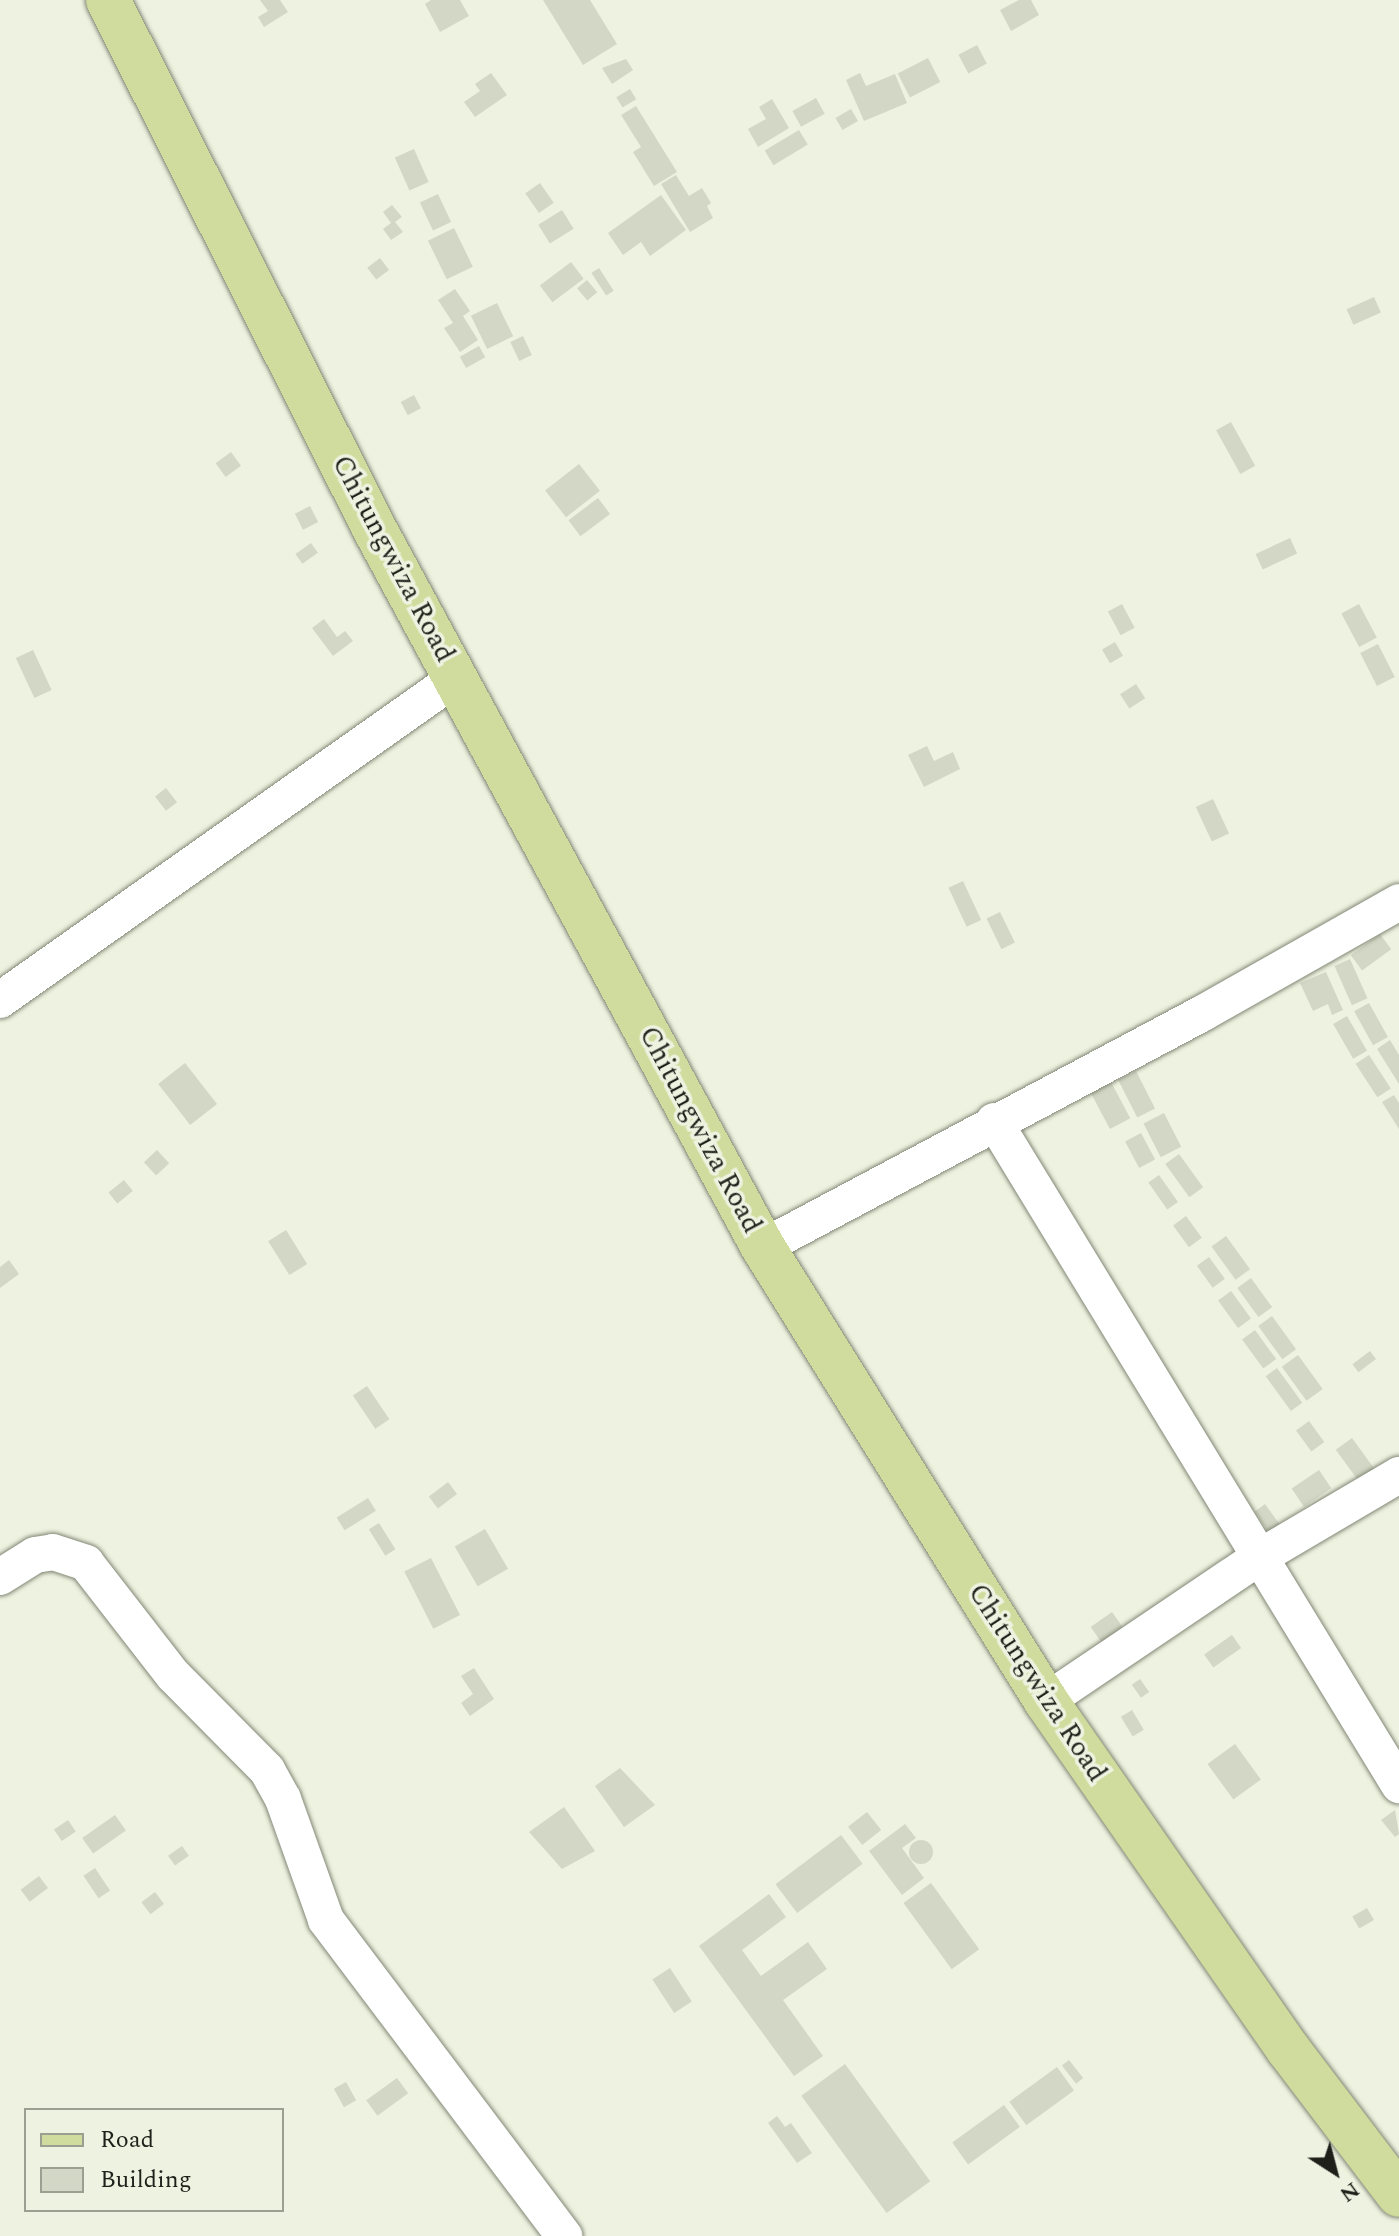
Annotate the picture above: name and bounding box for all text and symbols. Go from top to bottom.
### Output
street label: Chitungwiza Road [324,450,462,668]
street label: Chitungwiza Road [631,1021,769,1239]
street label: Chitungwiza Road [960,1578,1114,1788]
legend [24,2108,284,2212]
text: Road [100,2122,154,2158]
north arrow [1295,2132,1375,2212]
text: Building [100,2162,192,2198]
text: N [1332,2173,1366,2210]

